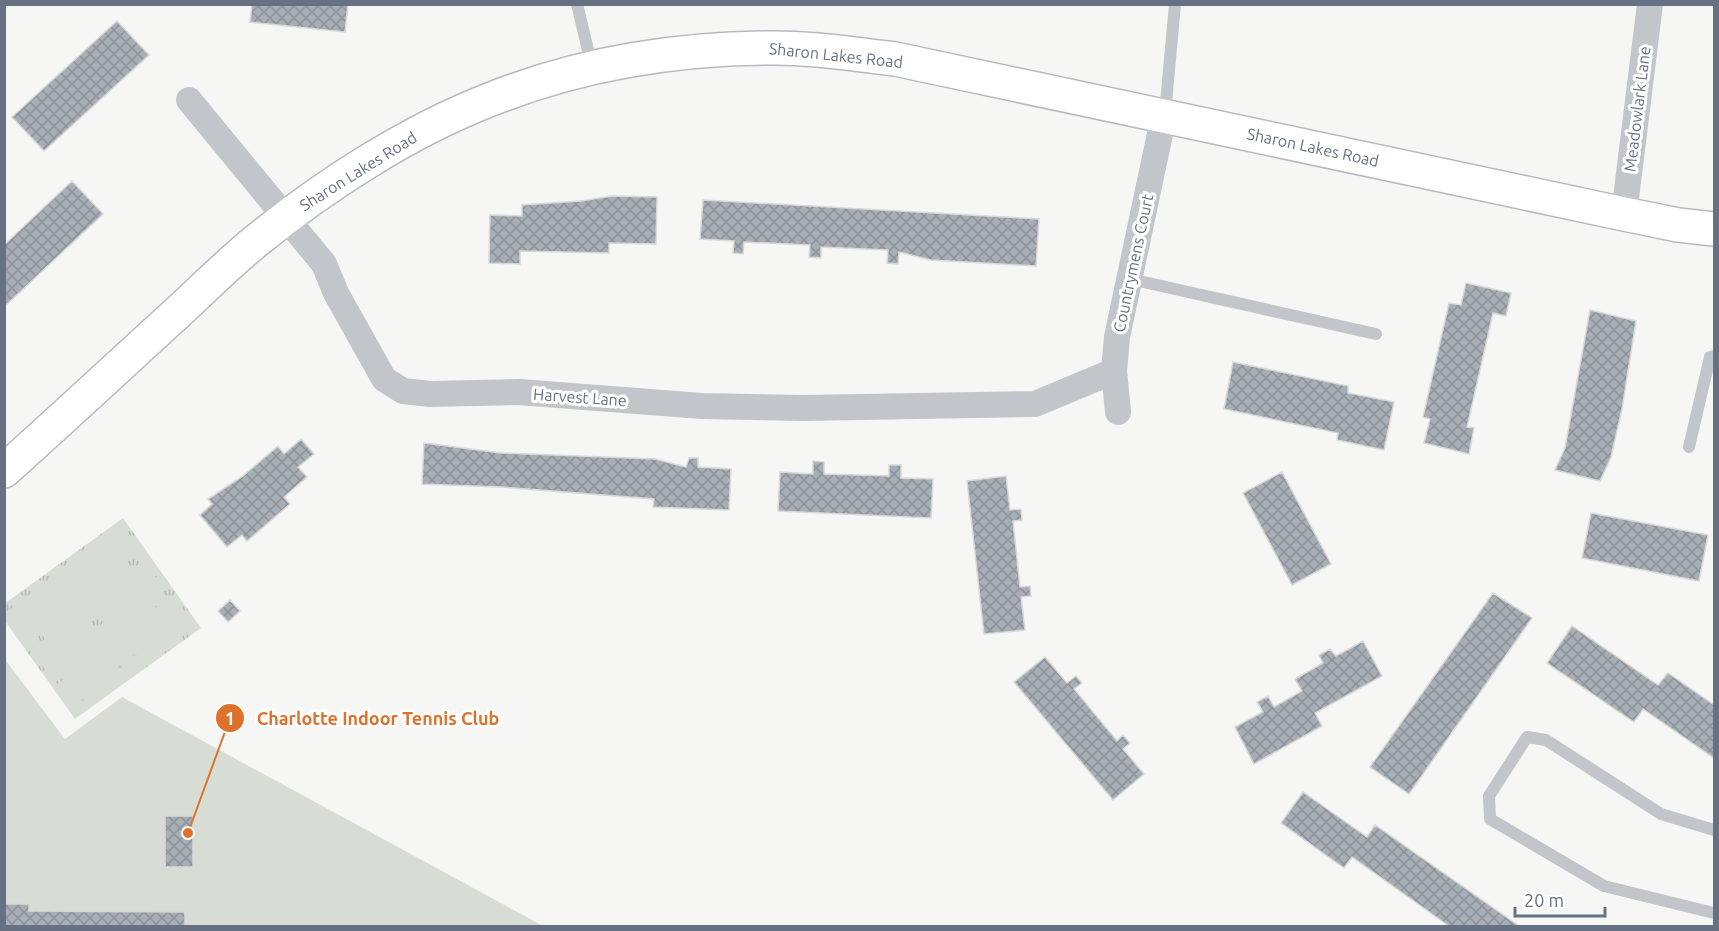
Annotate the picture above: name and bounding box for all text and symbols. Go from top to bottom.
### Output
street label: Sharon Lakes Road [768,39,904,71]
street label: Meadowlark Lane [1620,45,1654,173]
street label: Sharon Lakes Road [1245,124,1381,170]
street label: Sharon Lakes Road [296,128,420,214]
street label: Countrymens Court [1110,192,1157,334]
street label: Harvest Lane [533,385,627,409]
callout: Charlotte Indoor Tennis Club [215,700,511,736]
text: 1 [225,708,235,728]
text: Charlotte Indoor Tennis Club [257,708,499,728]
scale bar [1515,880,1605,918]
text: 20 m [1524,890,1564,910]

